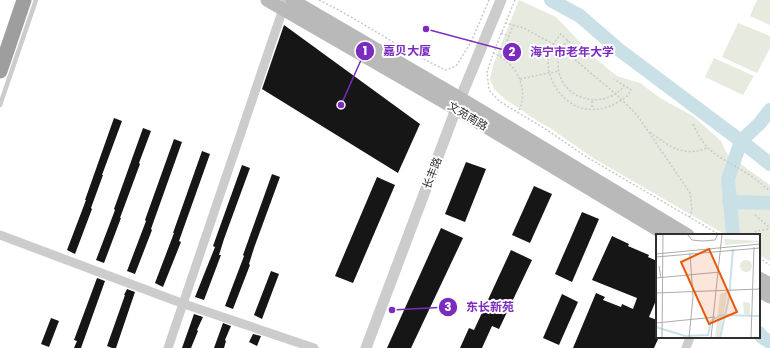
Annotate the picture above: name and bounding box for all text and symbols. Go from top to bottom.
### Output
callout: 嘉贝大厦 [355,39,439,63]
callout: 海宁市老年大学 [502,40,622,64]
text: 1 [363,42,367,59]
text: 嘉贝大厦 [383,42,431,59]
text: 2 [509,43,516,60]
text: 海宁市老年大学 [530,43,614,60]
street label: 文苑南路 [445,98,491,134]
street label: 长丰路 [419,155,445,191]
inset map [656,234,760,338]
callout: 东长新苑 [438,295,522,319]
text: 3 [444,298,452,315]
text: 东长新苑 [466,298,514,315]

